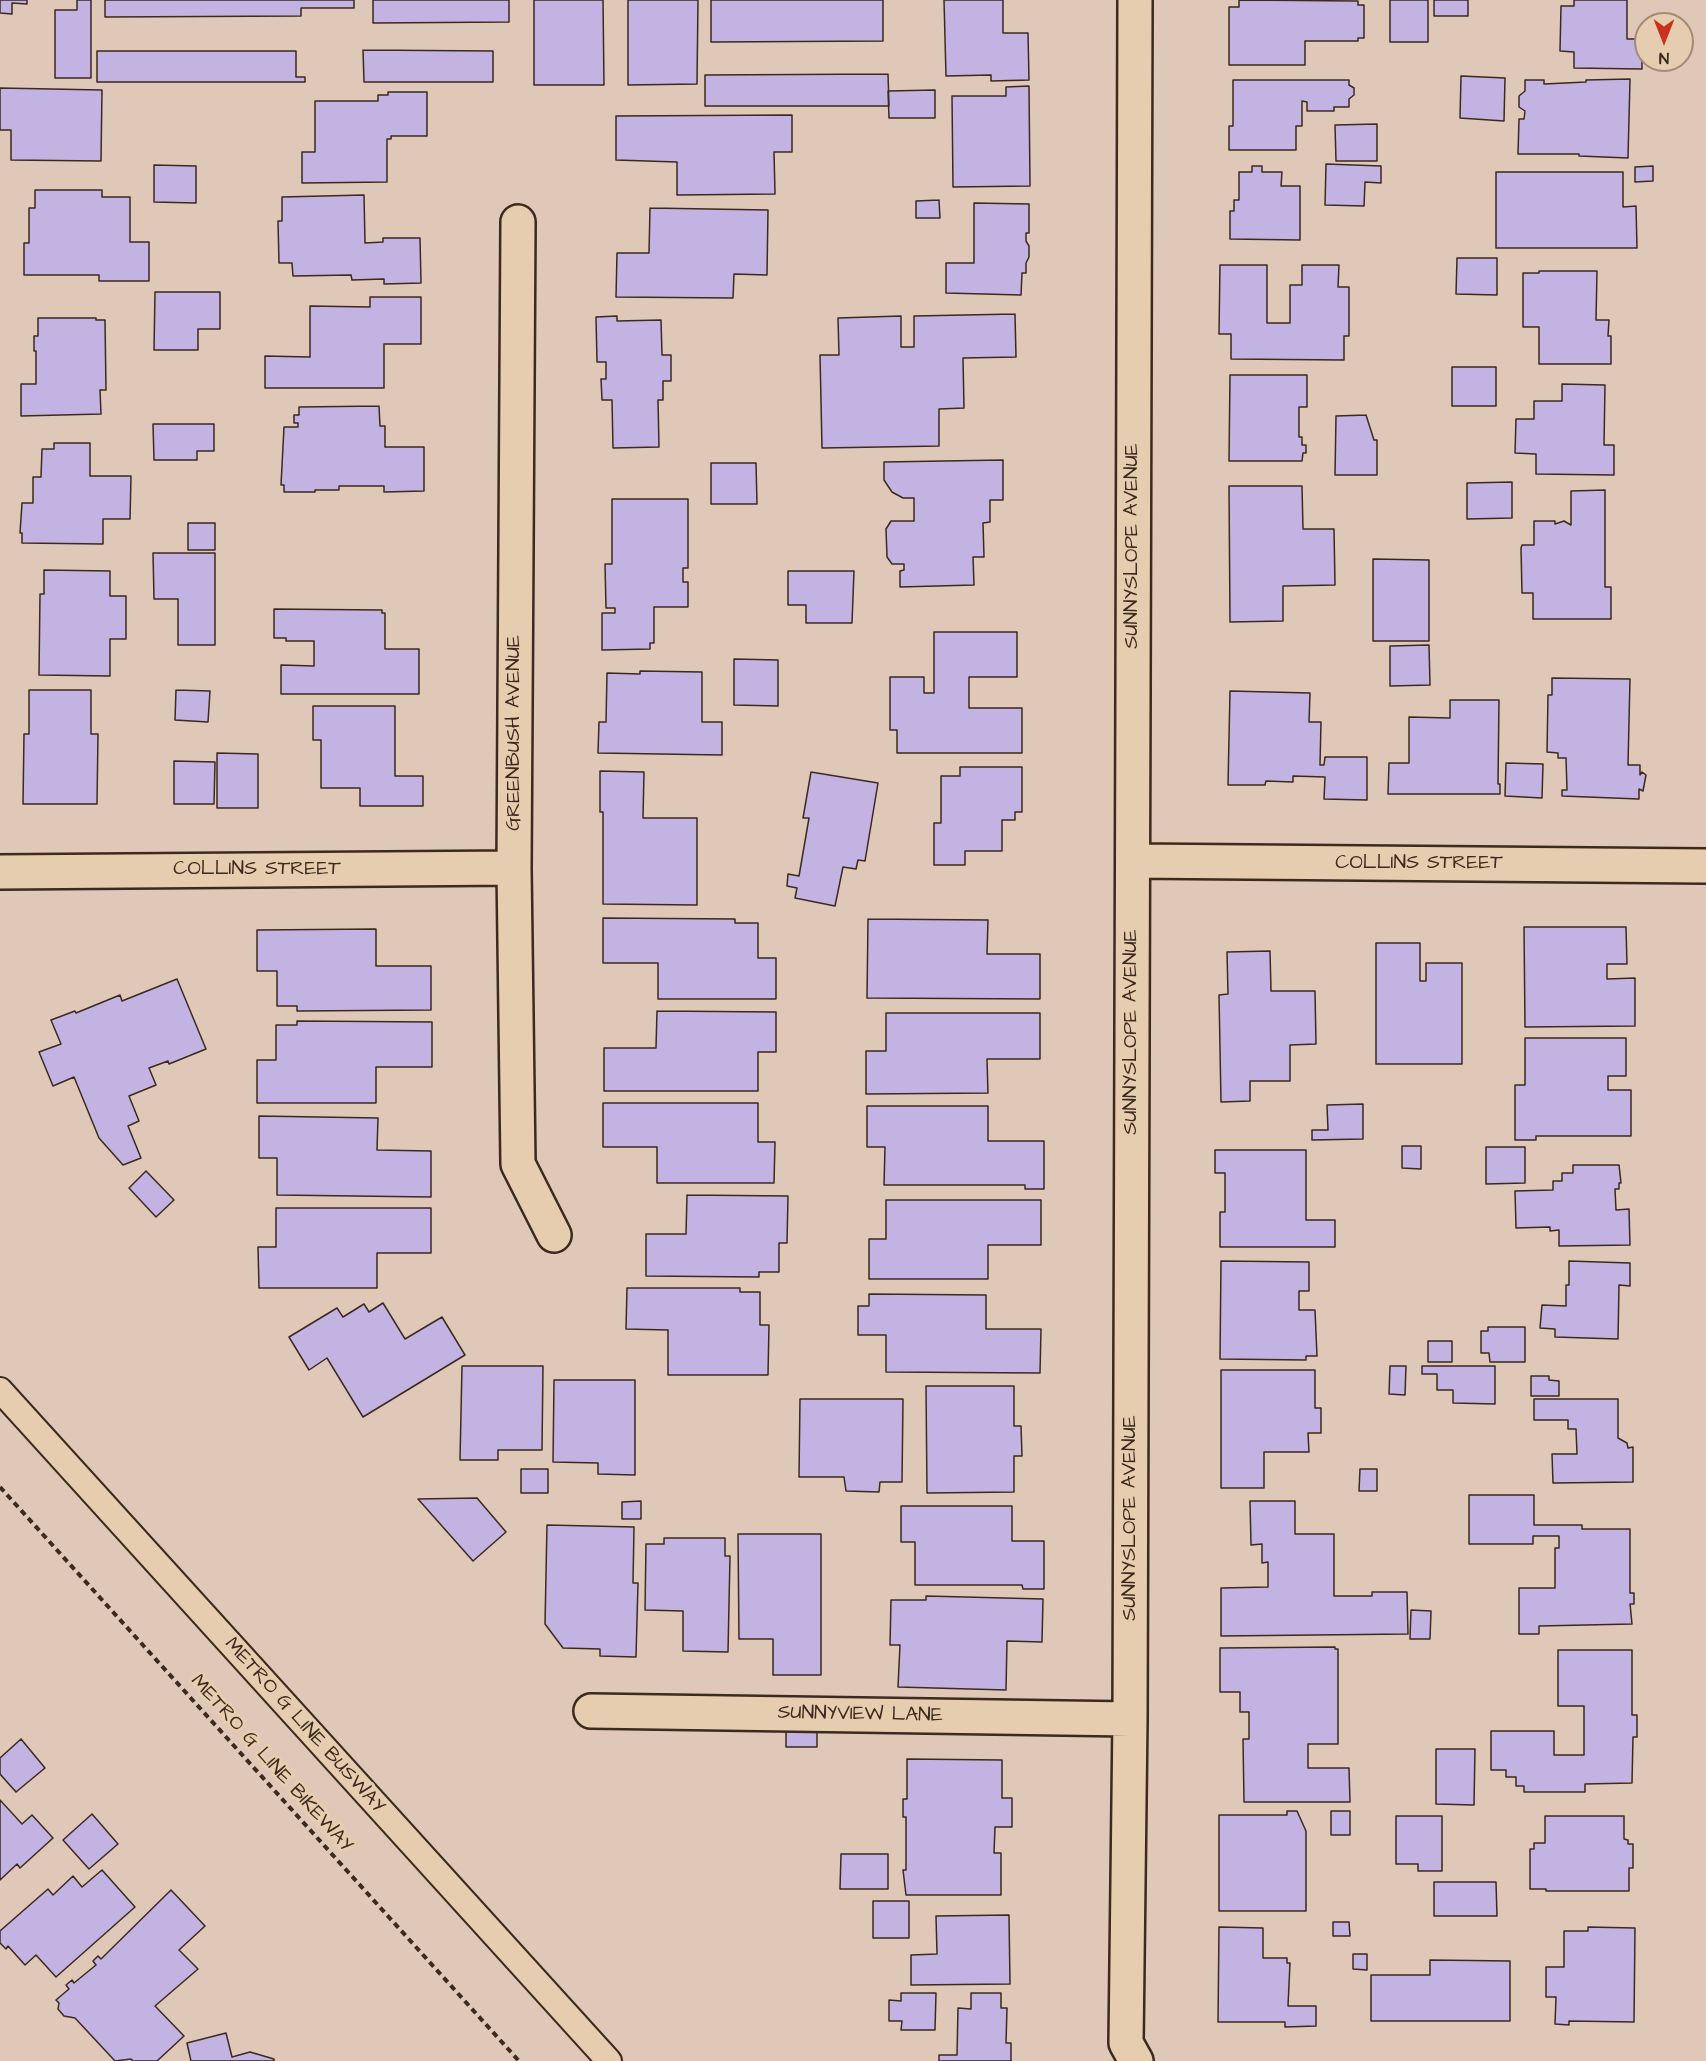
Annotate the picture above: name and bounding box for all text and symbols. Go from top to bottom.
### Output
north arrow [1634,12,1694,72]
text: N [1659,47,1669,69]
street label: SUNNYSLOPE AVENUE [1121,443,1145,649]
street label: GREENBUSH AVENUE [503,635,527,831]
street label: COLLINS STREET [1335,852,1503,876]
street label: COLLINS STREET [173,858,341,882]
street label: SUNNYSLOPE AVENUE [1120,929,1144,1135]
street label: SUNNYSLOPE AVENUE [1119,1415,1143,1621]
street label: METRO G LINE BUSWAY [219,1633,389,1819]
street label: METRO G LINE BIKEWAY [185,1670,357,1858]
street label: SUNNYVIEW LANE [777,1702,943,1728]

